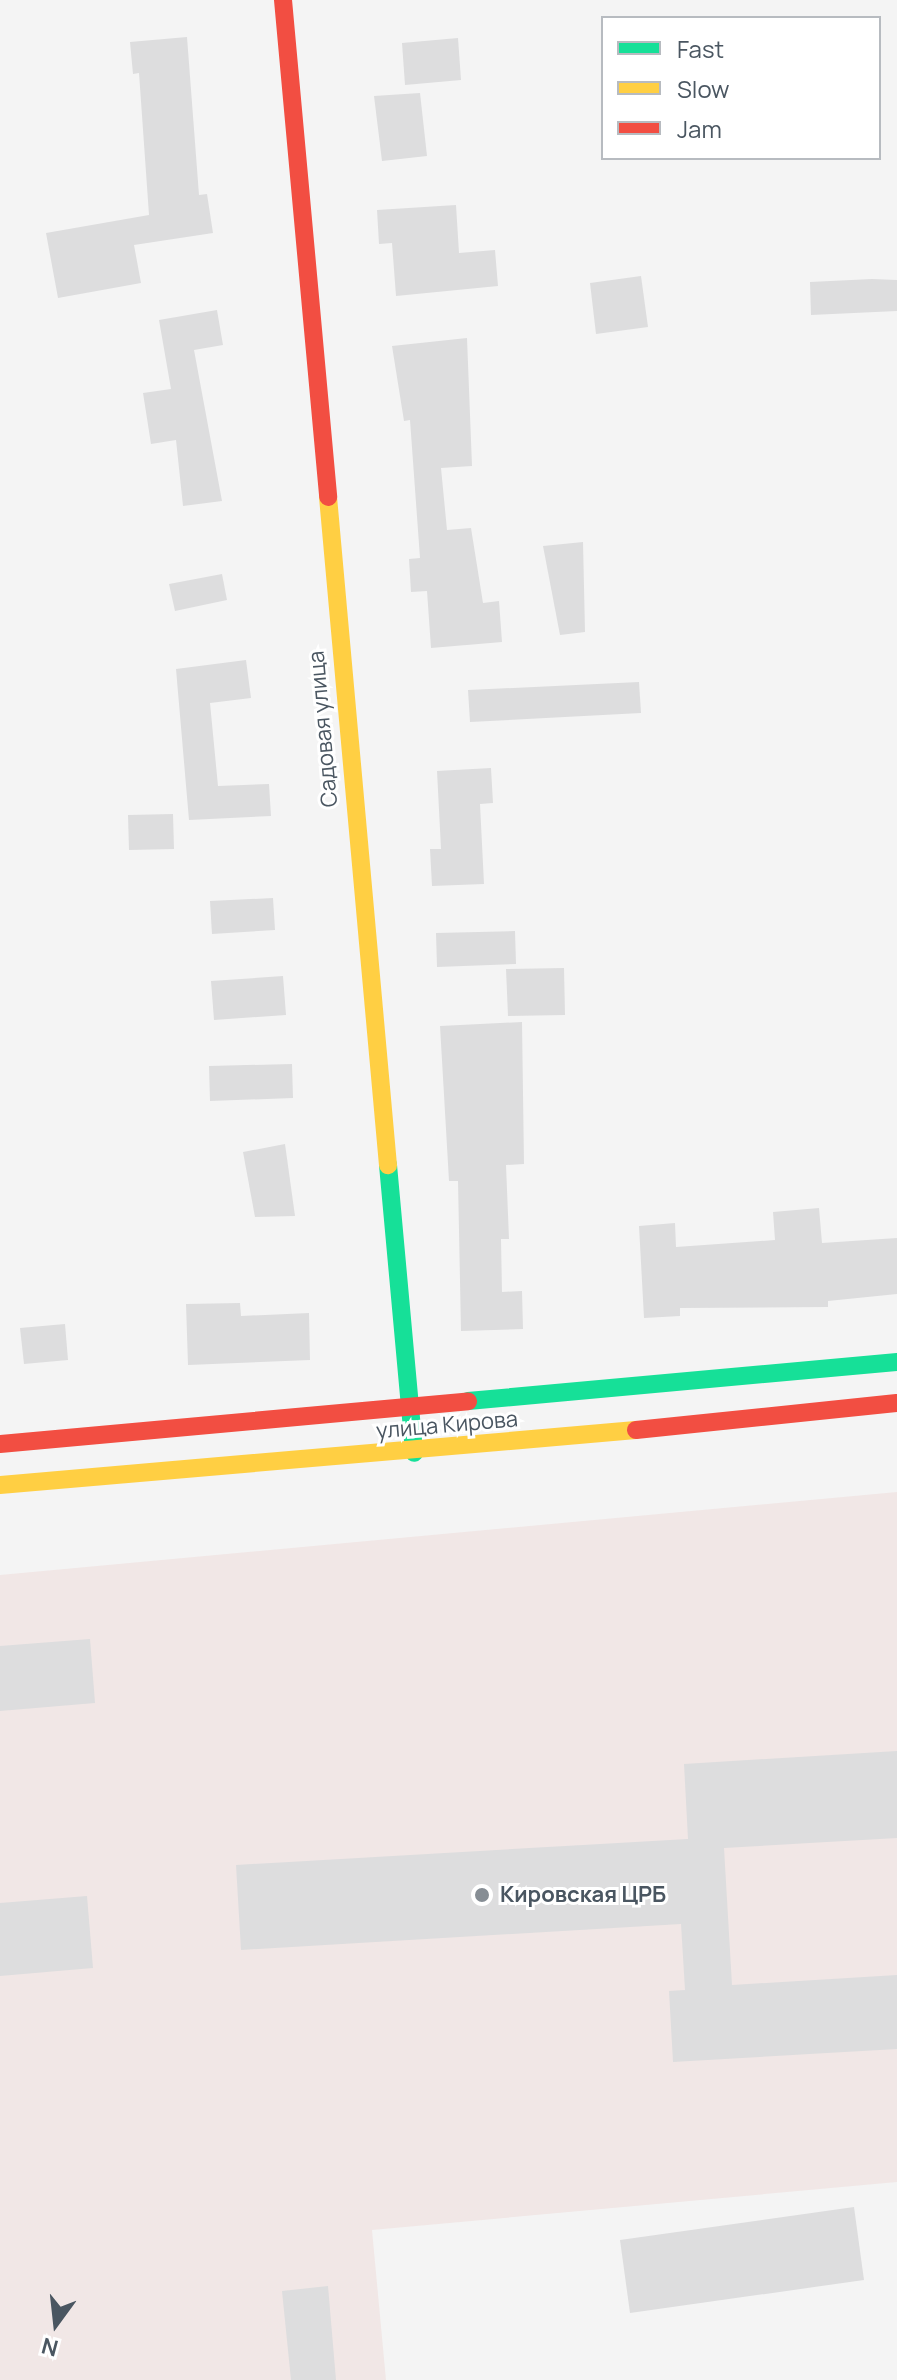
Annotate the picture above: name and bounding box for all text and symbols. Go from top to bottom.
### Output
legend [601,16,881,160]
text: Fast [677,32,724,65]
text: Slow [677,72,730,105]
text: Jam [677,112,722,145]
street label: Садовая улица [303,650,343,808]
street label: улица Кирова [375,1406,519,1444]
place label: Кировская ЦРБ [500,1882,666,1908]
marker: Кировская ЦРБ [471,1884,493,1906]
north arrow [16,2284,96,2364]
text: N [38,2331,61,2364]

